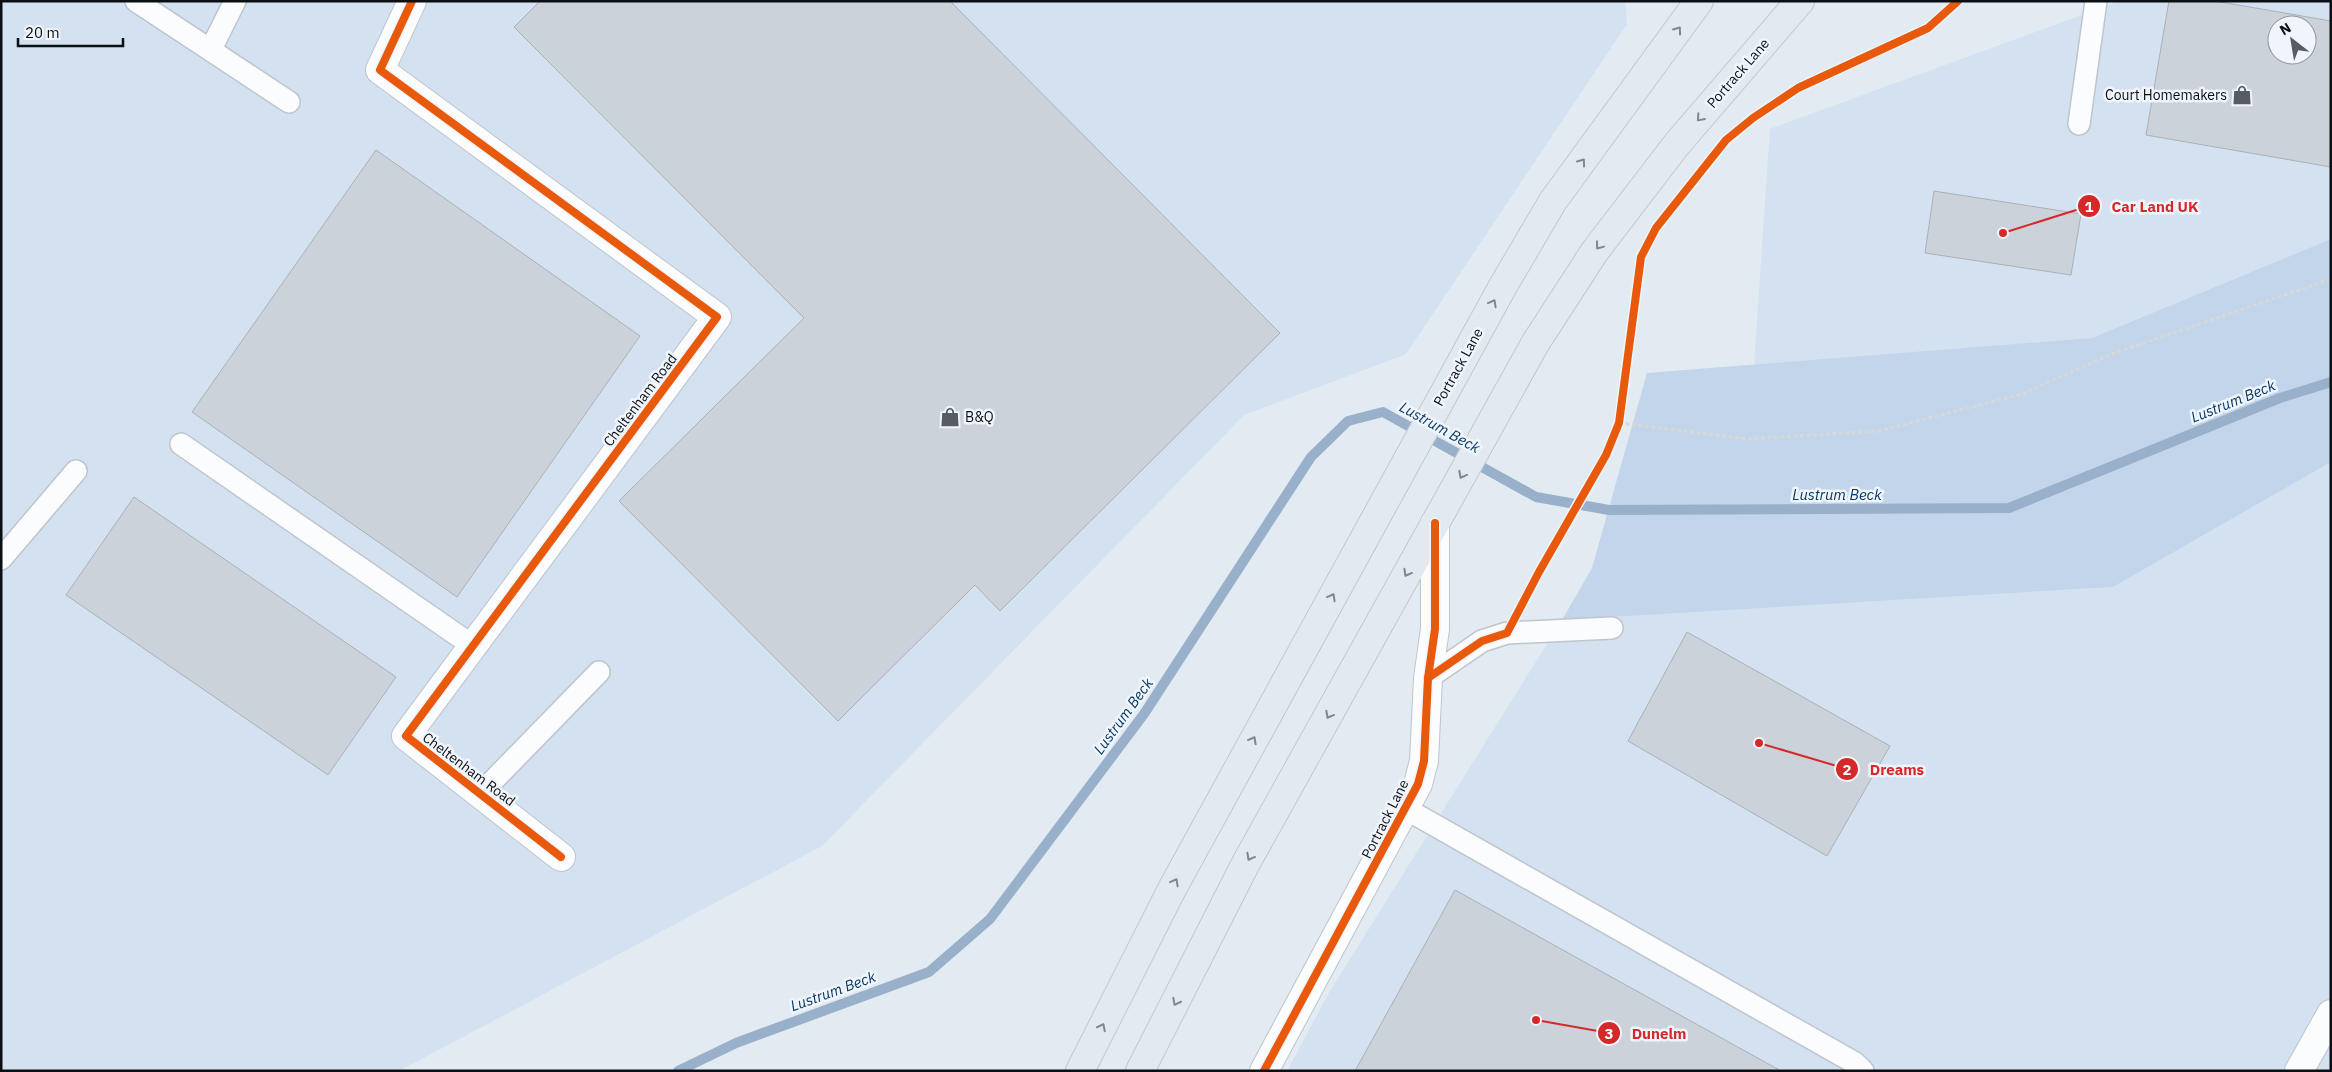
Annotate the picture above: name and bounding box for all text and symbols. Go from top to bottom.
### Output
scale bar [18,15,122,47]
north arrow [2267,15,2317,65]
text: N [2276,19,2294,39]
text: 20 m [25,23,60,42]
one-way arrow [1672,27,1681,36]
street label: Portrack Lane [1703,34,1773,112]
shop icon: Court Homemakers [2231,84,2253,106]
place label: Court Homemakers [2105,86,2227,104]
one-way arrow [1697,112,1705,121]
one-way arrow [1576,158,1585,168]
callout: Car Land UK [2076,191,2208,221]
text: 1 [2084,197,2094,216]
text: Car Land UK [2112,197,2199,216]
one-way arrow [1597,240,1605,249]
one-way arrow [1487,300,1497,309]
street label: Portrack Lane [1429,325,1487,409]
street label: Cheltenham Road [599,350,681,450]
water label: Lustrum Beck [2188,375,2278,427]
water label: Lustrum Beck [1396,397,1484,457]
shop icon: B&Q [939,406,961,428]
place label: B&Q [965,408,994,426]
one-way arrow [1458,470,1468,479]
water label: Lustrum Beck [1792,485,1882,504]
one-way arrow [1404,567,1414,576]
one-way arrow [1325,594,1335,603]
water label: Lustrum Beck [1089,674,1157,758]
one-way arrow [1325,709,1335,718]
street label: Cheltenham Road [419,728,519,810]
one-way arrow [1247,736,1257,745]
callout: Dreams [1834,754,1934,784]
text: 2 [1842,760,1852,779]
text: Dreams [1870,760,1925,779]
street label: Portrack Lane [1357,776,1413,862]
one-way arrow [1246,852,1256,861]
one-way arrow [1169,878,1179,887]
water label: Lustrum Beck [788,967,878,1015]
one-way arrow [1172,996,1182,1005]
callout: Dunelm [1597,1018,1696,1048]
one-way arrow [1096,1023,1106,1032]
text: 3 [1604,1024,1614,1043]
text: Dunelm [1632,1024,1686,1043]

